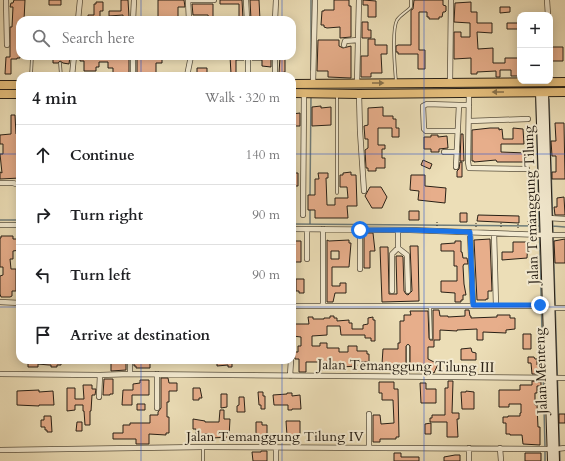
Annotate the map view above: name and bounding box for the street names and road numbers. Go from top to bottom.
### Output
street label: Jalan Temanggung Tilung [519,125,543,287]
street label: Jalan Menteng [530,327,552,416]
street label: Jalan Temanggung Tilung III [315,355,495,377]
street label: Jalan Temanggung Tilung IV [184,427,365,446]

